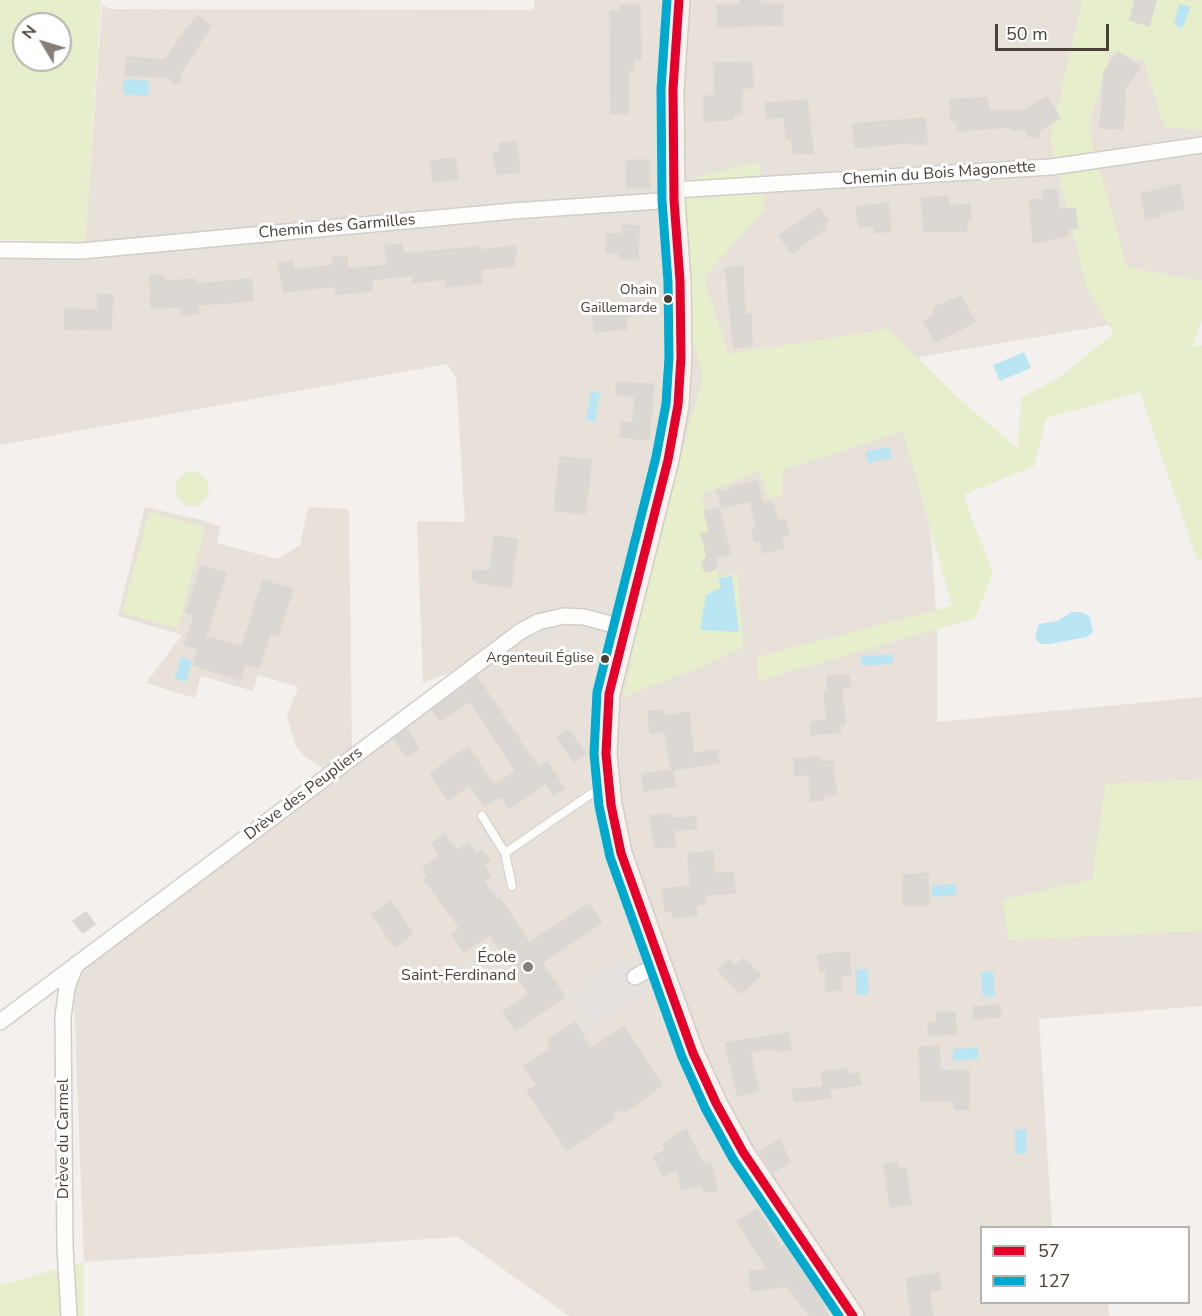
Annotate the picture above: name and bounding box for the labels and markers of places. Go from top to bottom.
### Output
place label: Ohain Gaillemarde [581,283,657,316]
marker: Ohain Gaillemarde [662,293,674,305]
place label: Argenteuil Église [486,651,594,667]
marker: Argenteuil Église [599,653,611,665]
place label: École Saint-Ferdinand [401,948,516,986]
marker: École Saint-Ferdinand [521,960,535,974]

